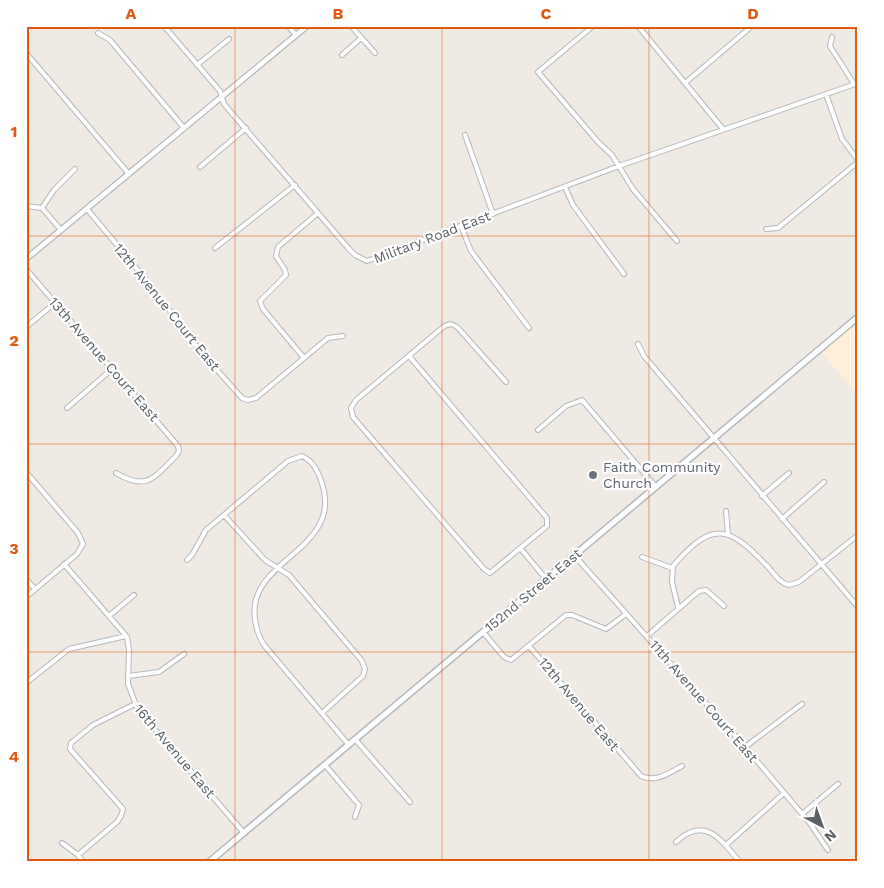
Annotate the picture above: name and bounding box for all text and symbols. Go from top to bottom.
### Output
text: A [126,4,137,23]
text: B [333,4,344,23]
text: C [541,4,552,23]
text: D [747,4,759,23]
text: 1 [11,122,17,141]
street label: Military Road East [371,207,493,267]
street label: 12th Avenue Court East [111,240,223,374]
street label: 13th Avenue Court East [46,294,162,424]
text: 2 [9,331,19,350]
place label: Faith Community Church [603,459,721,491]
marker: Faith Community Church [587,469,599,481]
text: 3 [9,539,19,558]
street label: 152nd Street East [482,545,585,635]
street label: 11th Avenue Court East [647,637,762,765]
street label: 12th Avenue East [535,654,623,754]
street label: 16th Avenue East [131,701,219,801]
text: 4 [9,747,19,766]
north arrow [796,800,846,850]
text: N [821,826,840,845]

